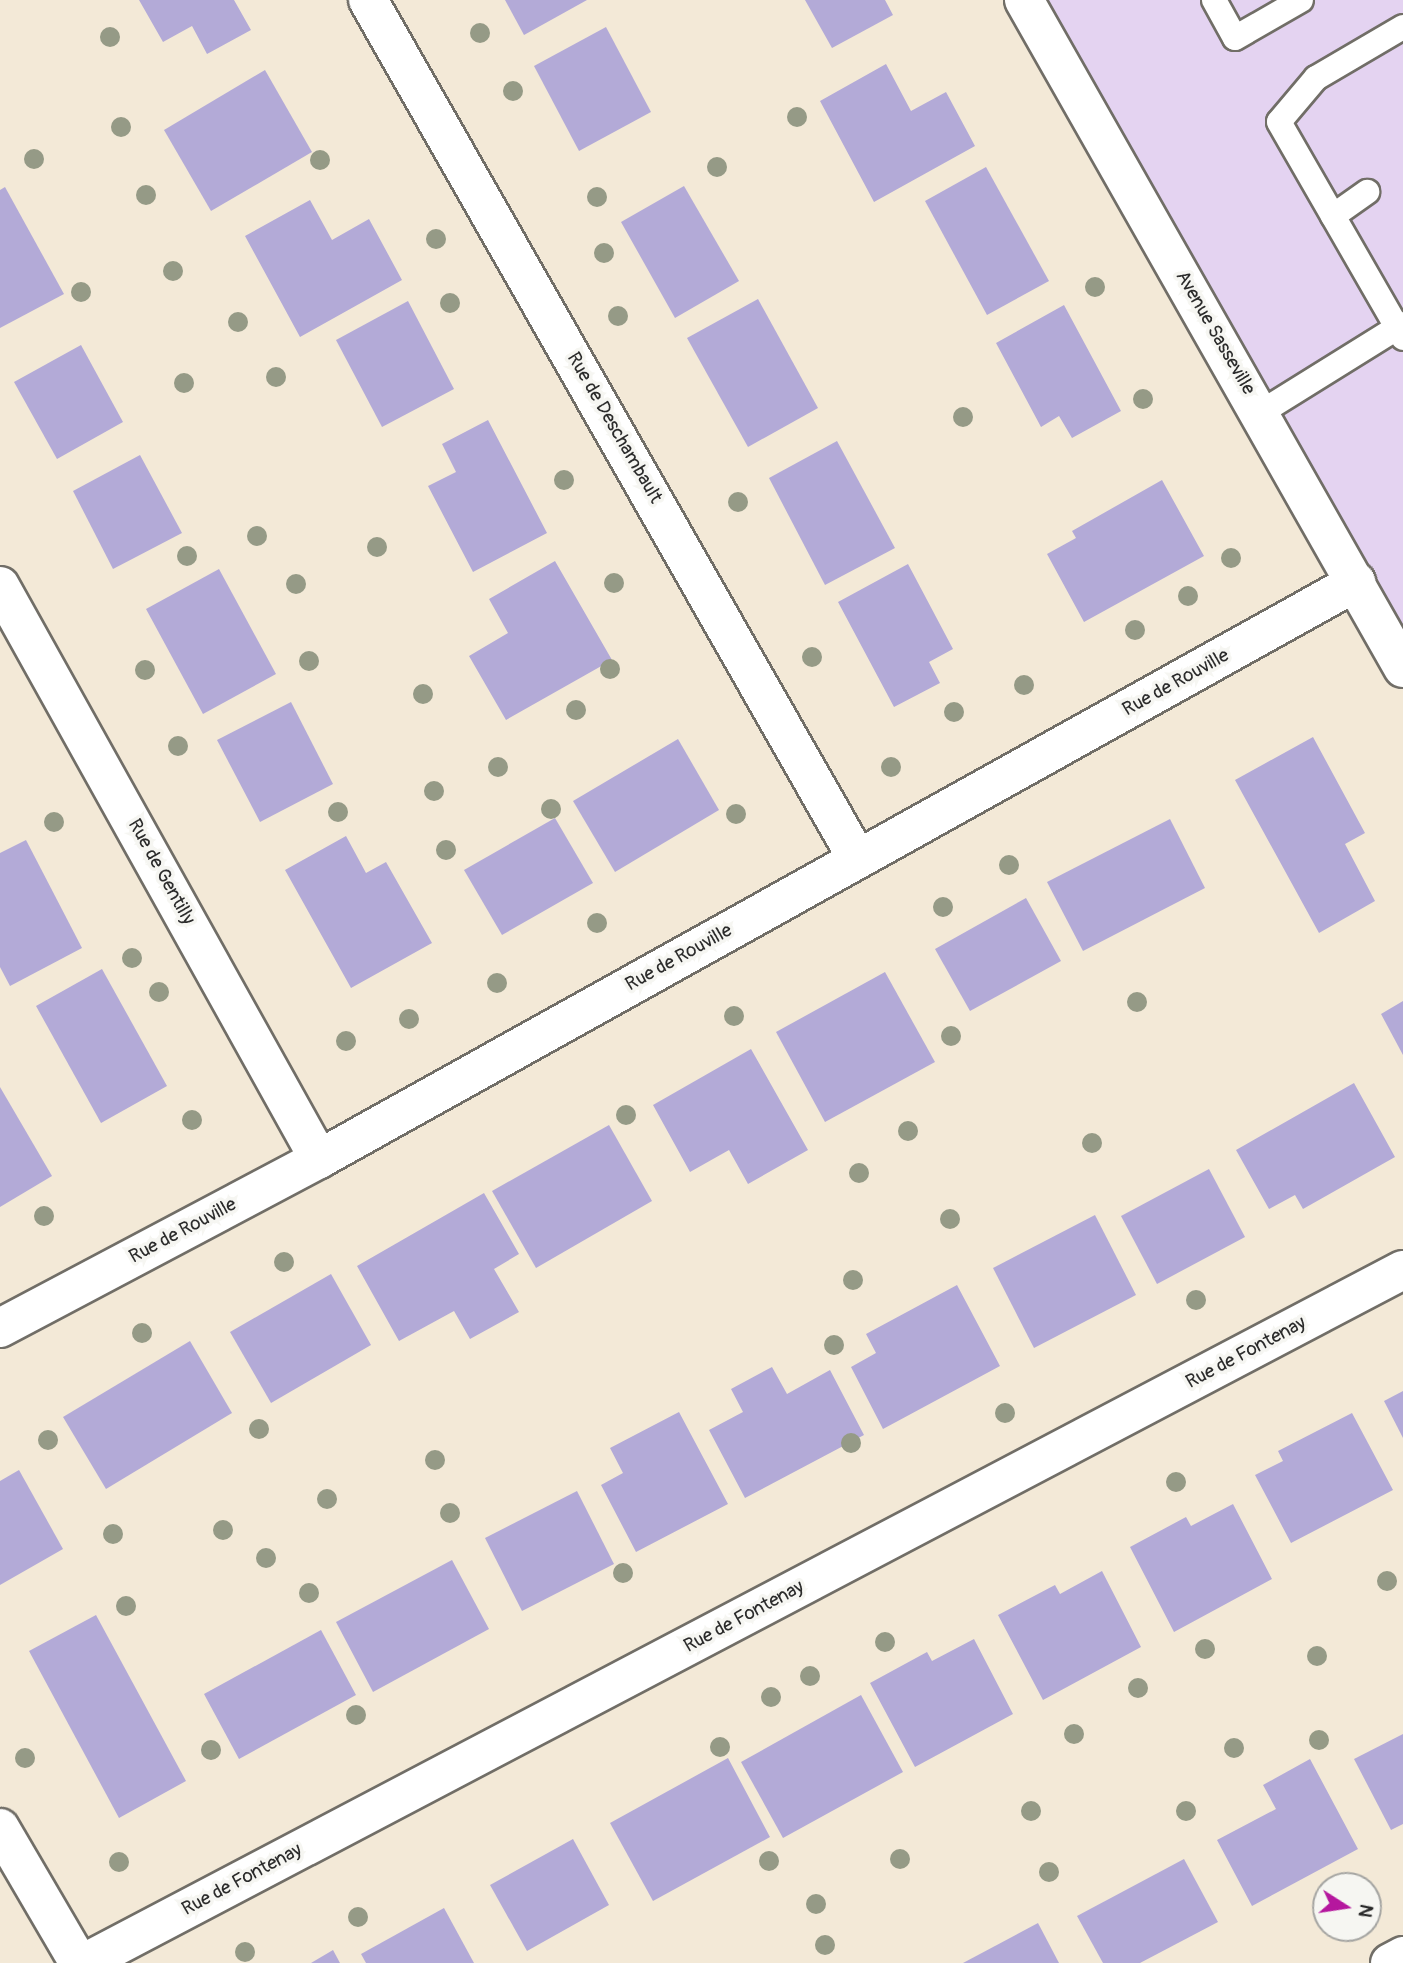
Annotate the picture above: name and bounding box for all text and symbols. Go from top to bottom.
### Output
street label: Avenue Sasseville [1170,267,1260,399]
street label: Rue de Deschambault [561,348,667,508]
street label: Rue de Rouville [1119,644,1233,722]
street label: Rue de Gentilly [123,815,199,929]
street label: Rue de Rouville [622,919,736,997]
street label: Rue de Rouville [125,1193,241,1269]
street label: Rue de Fontenay [1182,1312,1310,1394]
street label: Rue de Fontenay [680,1576,808,1658]
street label: Rue de Fontenay [178,1839,306,1921]
north arrow [1312,1872,1382,1942]
text: N [1353,1902,1379,1920]

